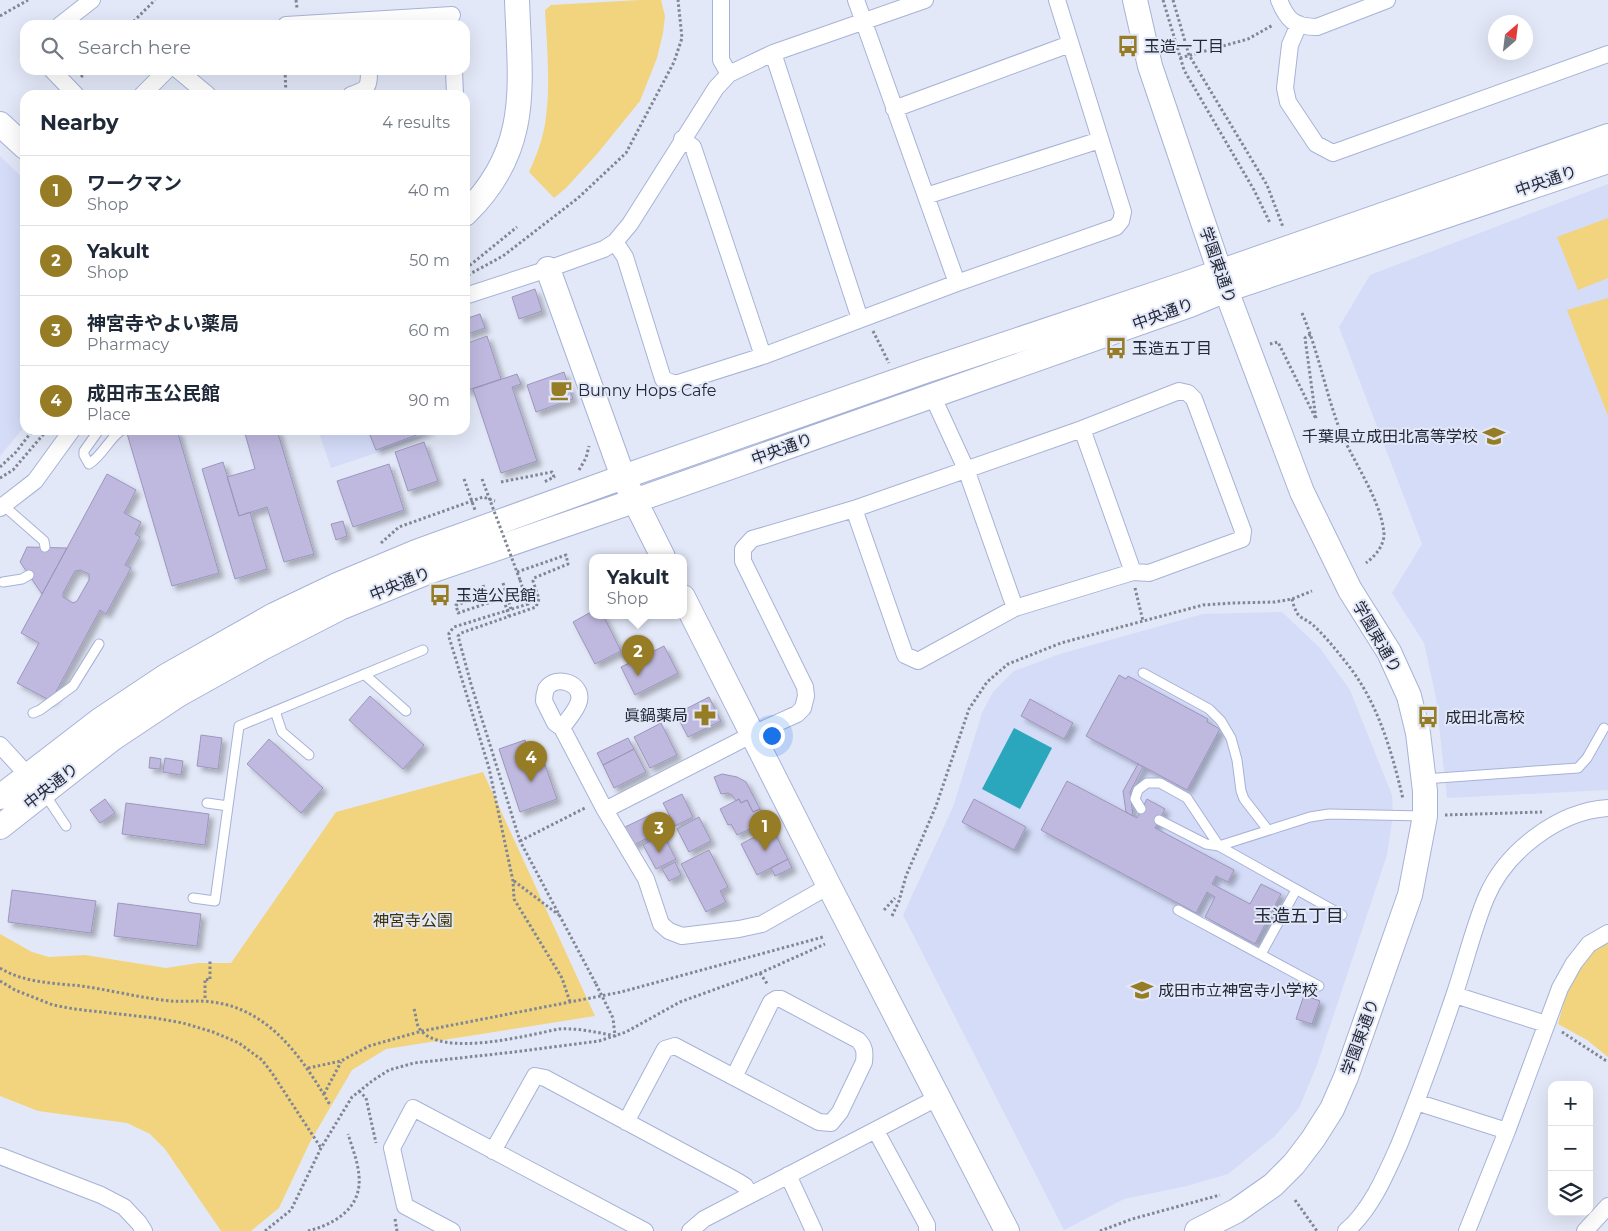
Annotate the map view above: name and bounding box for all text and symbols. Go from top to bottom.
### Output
north arrow [1488,15,1533,60]
search box [20,20,470,75]
bus stop icon: 玉造一丁目 [1115,33,1141,59]
icon: search [38,34,66,62]
text: Search here [78,36,191,59]
place label: 玉造一丁目 [1144,37,1224,56]
text: Nearby [40,110,119,135]
text: 4 results [382,113,450,132]
street label: 中央通り [1513,162,1579,200]
text: ワークマン [87,172,182,195]
text: 1 [53,181,59,200]
text: 40 m [408,181,450,200]
text: Shop [87,195,129,214]
street label: 学園東通り [1196,224,1240,306]
text: Yakult [87,240,150,263]
text: 2 [51,251,61,270]
text: 50 m [409,251,450,270]
text: Shop [87,263,129,282]
street label: 中央通り [1130,294,1196,334]
text: 神宮寺やよい薬局 [87,312,239,335]
text: 3 [51,321,61,340]
text: 60 m [408,321,450,340]
text: Pharmacy [87,335,169,354]
bus stop icon: 玉造五丁目 [1103,335,1129,361]
place label: 玉造五丁目 [1132,339,1212,358]
cafe icon: Bunny Hops Cafe [548,377,574,403]
place label: Bunny Hops Cafe [578,381,717,400]
text: 成田市玉公民館 [87,382,220,405]
text: 4 [50,391,62,410]
text: 90 m [408,391,450,410]
text: Place [87,405,131,424]
school or university icon: 千葉県立成田北高等学校 [1481,423,1507,449]
place label: 千葉県立成田北高等学校 [1302,427,1478,446]
street label: 中央通り [749,429,815,469]
popup [589,554,687,619]
street label: 中央通り [367,563,433,605]
text: Yakult [607,566,669,589]
bus stop icon: 玉造公民館 [427,582,453,608]
place label: 玉造公民館 [456,586,536,605]
text: Shop [607,589,648,608]
street label: 学園東通り [1349,598,1405,676]
pin: 2 [622,635,654,676]
pharmacy icon: 眞鍋薬局 [692,702,718,728]
bus stop icon: 成田北高校 [1415,704,1441,730]
place label: 眞鍋薬局 [624,706,688,725]
place label: 成田北高校 [1445,708,1525,727]
your location [759,723,785,749]
pin: 4 [515,741,547,782]
street label: 中央通り [20,759,82,813]
pin: 1 [749,810,781,851]
pin: 3 [643,812,675,853]
district label: 玉造五丁目 [1254,905,1344,927]
park label: 神宮寺公園 [373,911,453,930]
school or university icon: 成田市立神宮寺小学校 [1129,977,1155,1003]
place label: 成田市立神宮寺小学校 [1158,981,1318,1000]
street label: 学園東通り [1337,996,1383,1078]
map controls [1548,1081,1593,1216]
button: + [1548,1081,1593,1126]
button: − [1548,1126,1593,1171]
button: layers [1548,1171,1593,1216]

